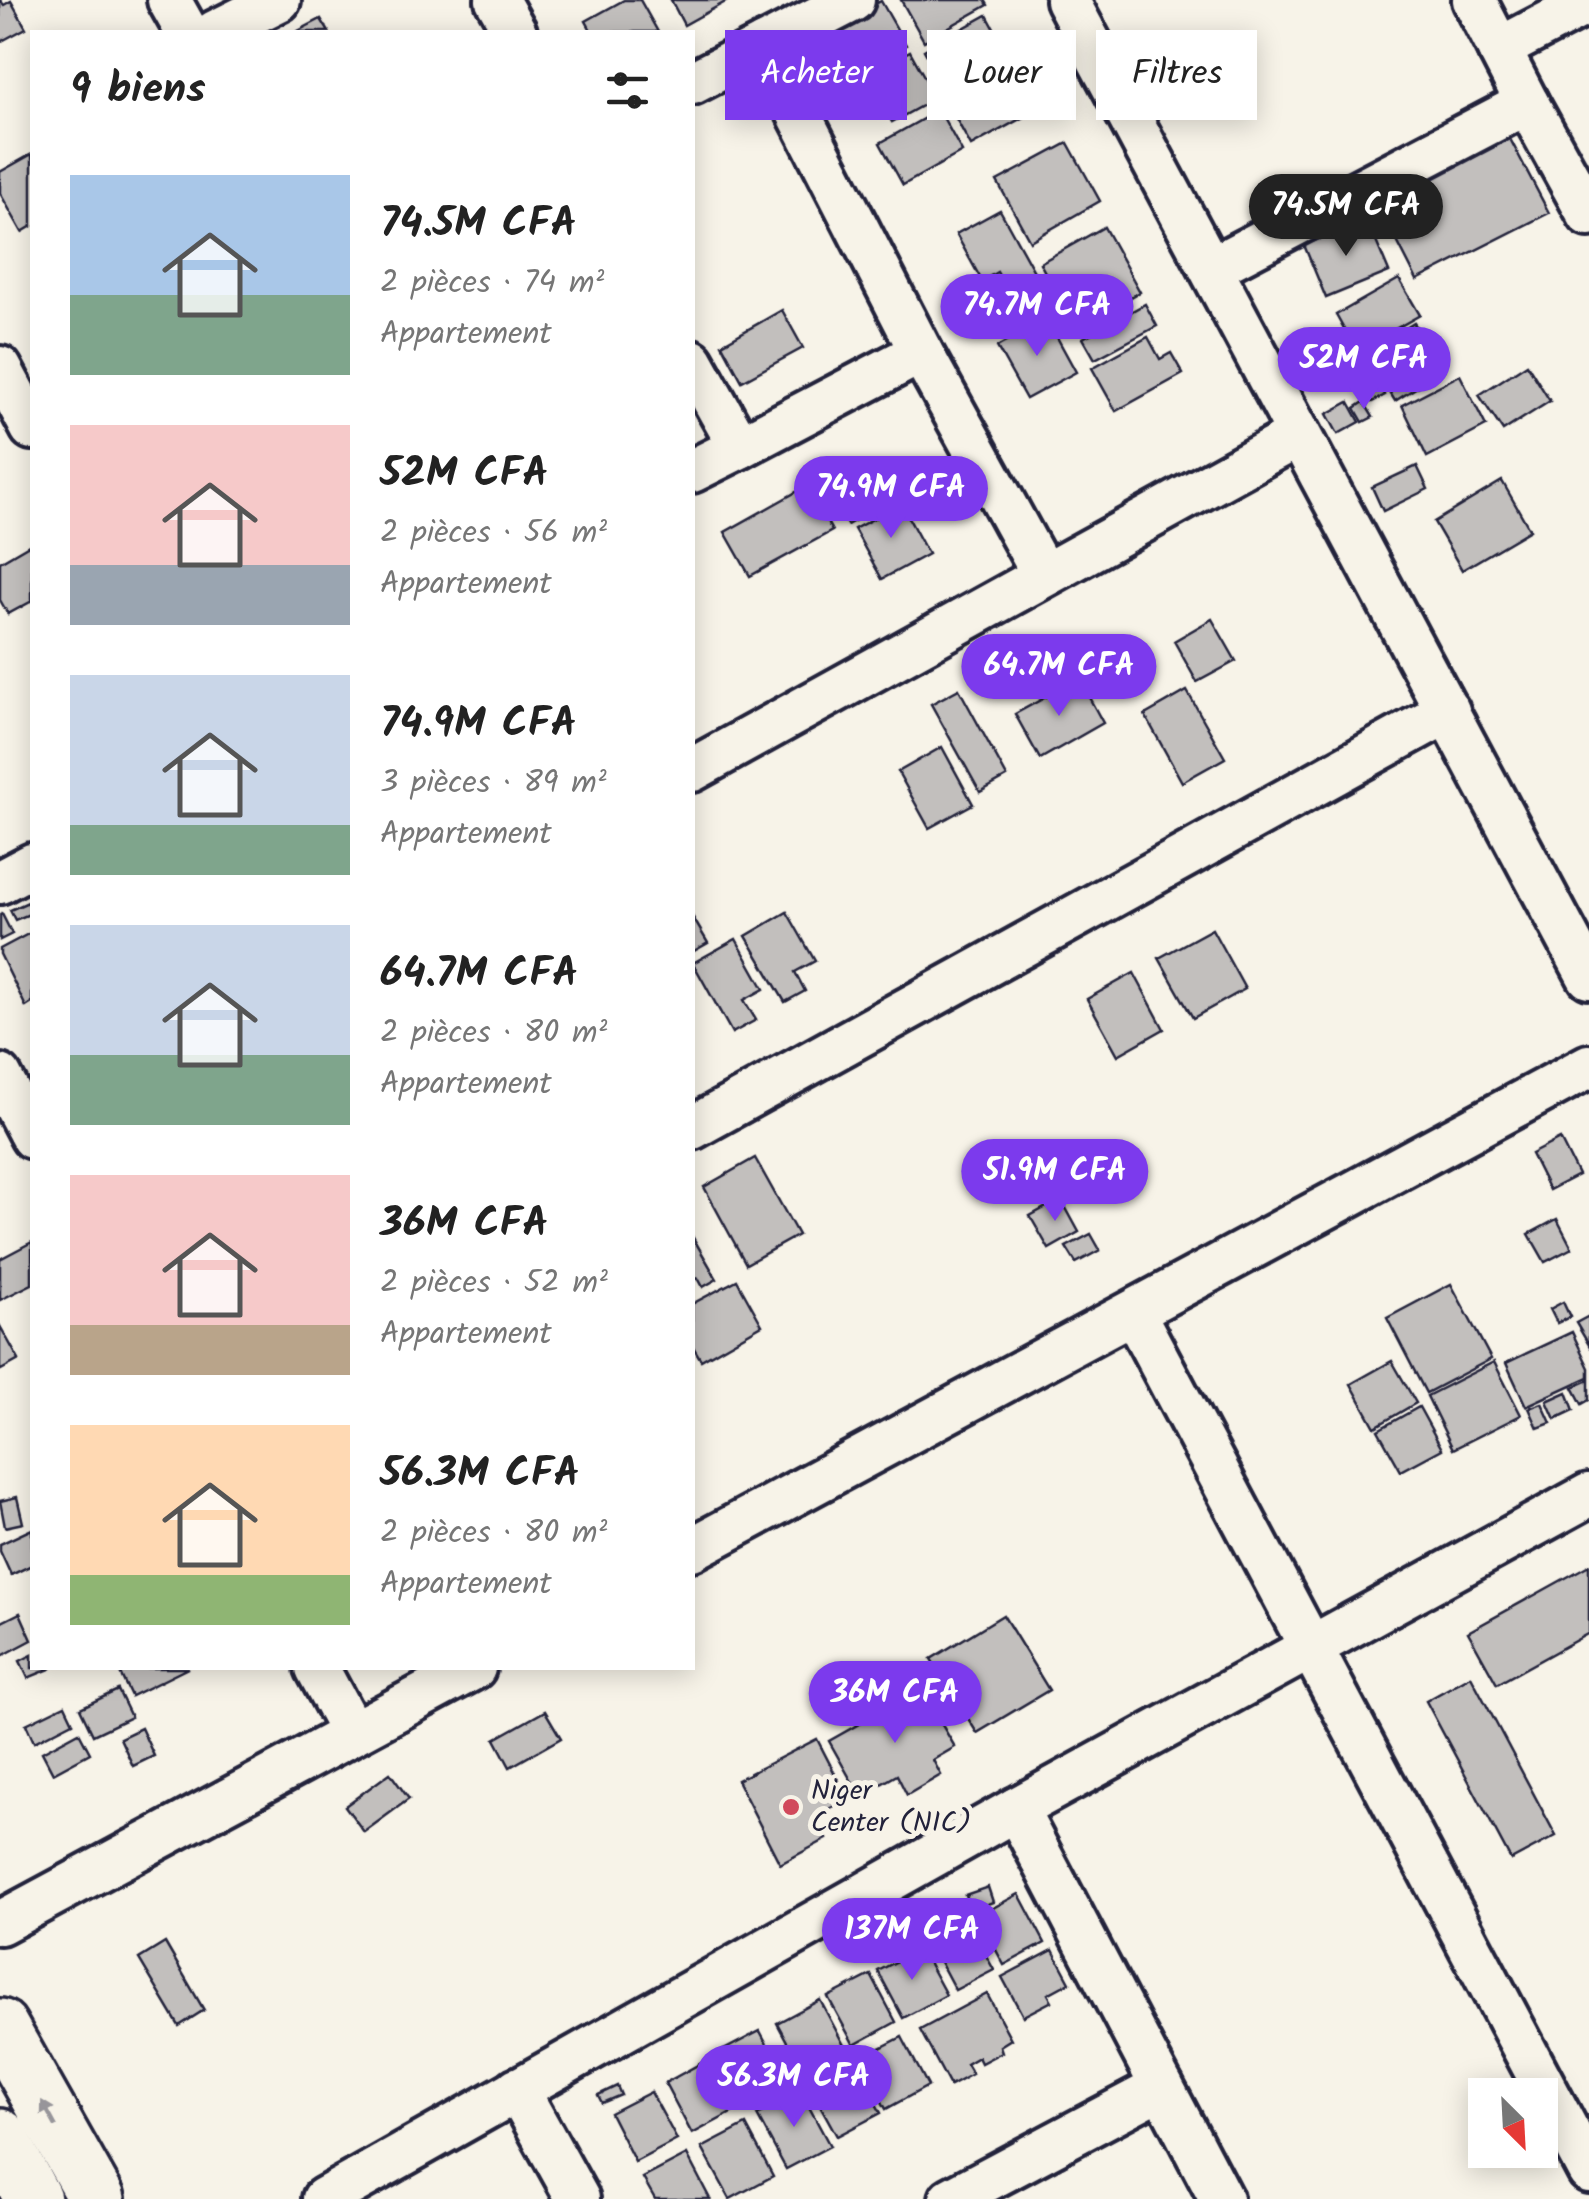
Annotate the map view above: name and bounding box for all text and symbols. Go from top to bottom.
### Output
chip: Acheter [725,30,907,120]
chip: Louer [927,30,1076,120]
chip: Filtres [1096,30,1257,120]
text: 9 biens [70,57,206,124]
icon: filters [600,63,655,118]
pin: 74.5M CFA [1232,174,1460,259]
text: 74.5M CFA [1271,181,1421,232]
text: 74.5M CFA [380,191,577,258]
icon: home [150,215,270,335]
text: 2 pièces · 74 m² [380,258,604,309]
pin: 74.7M CFA [923,274,1151,359]
text: 74.7M CFA [963,281,1112,332]
text: Appartement [380,309,552,360]
pin: 52M CFA [1272,327,1456,412]
text: 52M CFA [1300,334,1428,385]
text: 52M CFA [380,441,549,508]
pin: 74.9M CFA [777,456,1005,541]
text: 74.9M CFA [816,463,966,514]
icon: home [150,465,270,585]
text: 2 pièces · 56 m² [380,508,607,559]
text: Appartement [380,559,552,610]
pin: 64.7M CFA [945,634,1173,719]
text: 64.7M CFA [983,641,1135,692]
text: 74.9M CFA [380,691,577,758]
icon: home [150,715,270,835]
text: 3 pièces · 89 m² [380,758,607,809]
text: Appartement [380,809,552,860]
text: 64.7M CFA [380,941,579,1008]
icon: home [150,965,270,1085]
text: 2 pièces · 80 m² [380,1008,607,1059]
text: Appartement [380,1059,552,1110]
pin: 51.9M CFA [941,1139,1169,1224]
text: 51.9M CFA [983,1146,1127,1197]
text: 36M CFA [380,1191,549,1258]
icon: home [150,1215,270,1335]
text: 2 pièces · 52 m² [380,1258,608,1309]
text: Appartement [380,1309,552,1360]
text: 56.3M CFA [380,1441,580,1508]
icon: home [150,1465,270,1585]
text: 2 pièces · 80 m² [380,1508,607,1559]
text: Appartement [380,1559,552,1610]
pin: 36M CFA [803,1661,987,1746]
text: 36M CFA [831,1668,959,1719]
place label: Niger Center (NIC) [811,1769,971,1846]
marker: Niger Center (NIC) [780,1796,802,1818]
pin: 137M CFA [809,1898,1015,1983]
text: 137M CFA [844,1905,980,1956]
pin: 56.3M CFA [680,2045,908,2130]
text: 56.3M CFA [718,2052,870,2103]
north arrow [1468,2078,1558,2168]
map controls [1468,2078,1558,2168]
one-way arrow [40,2100,58,2128]

